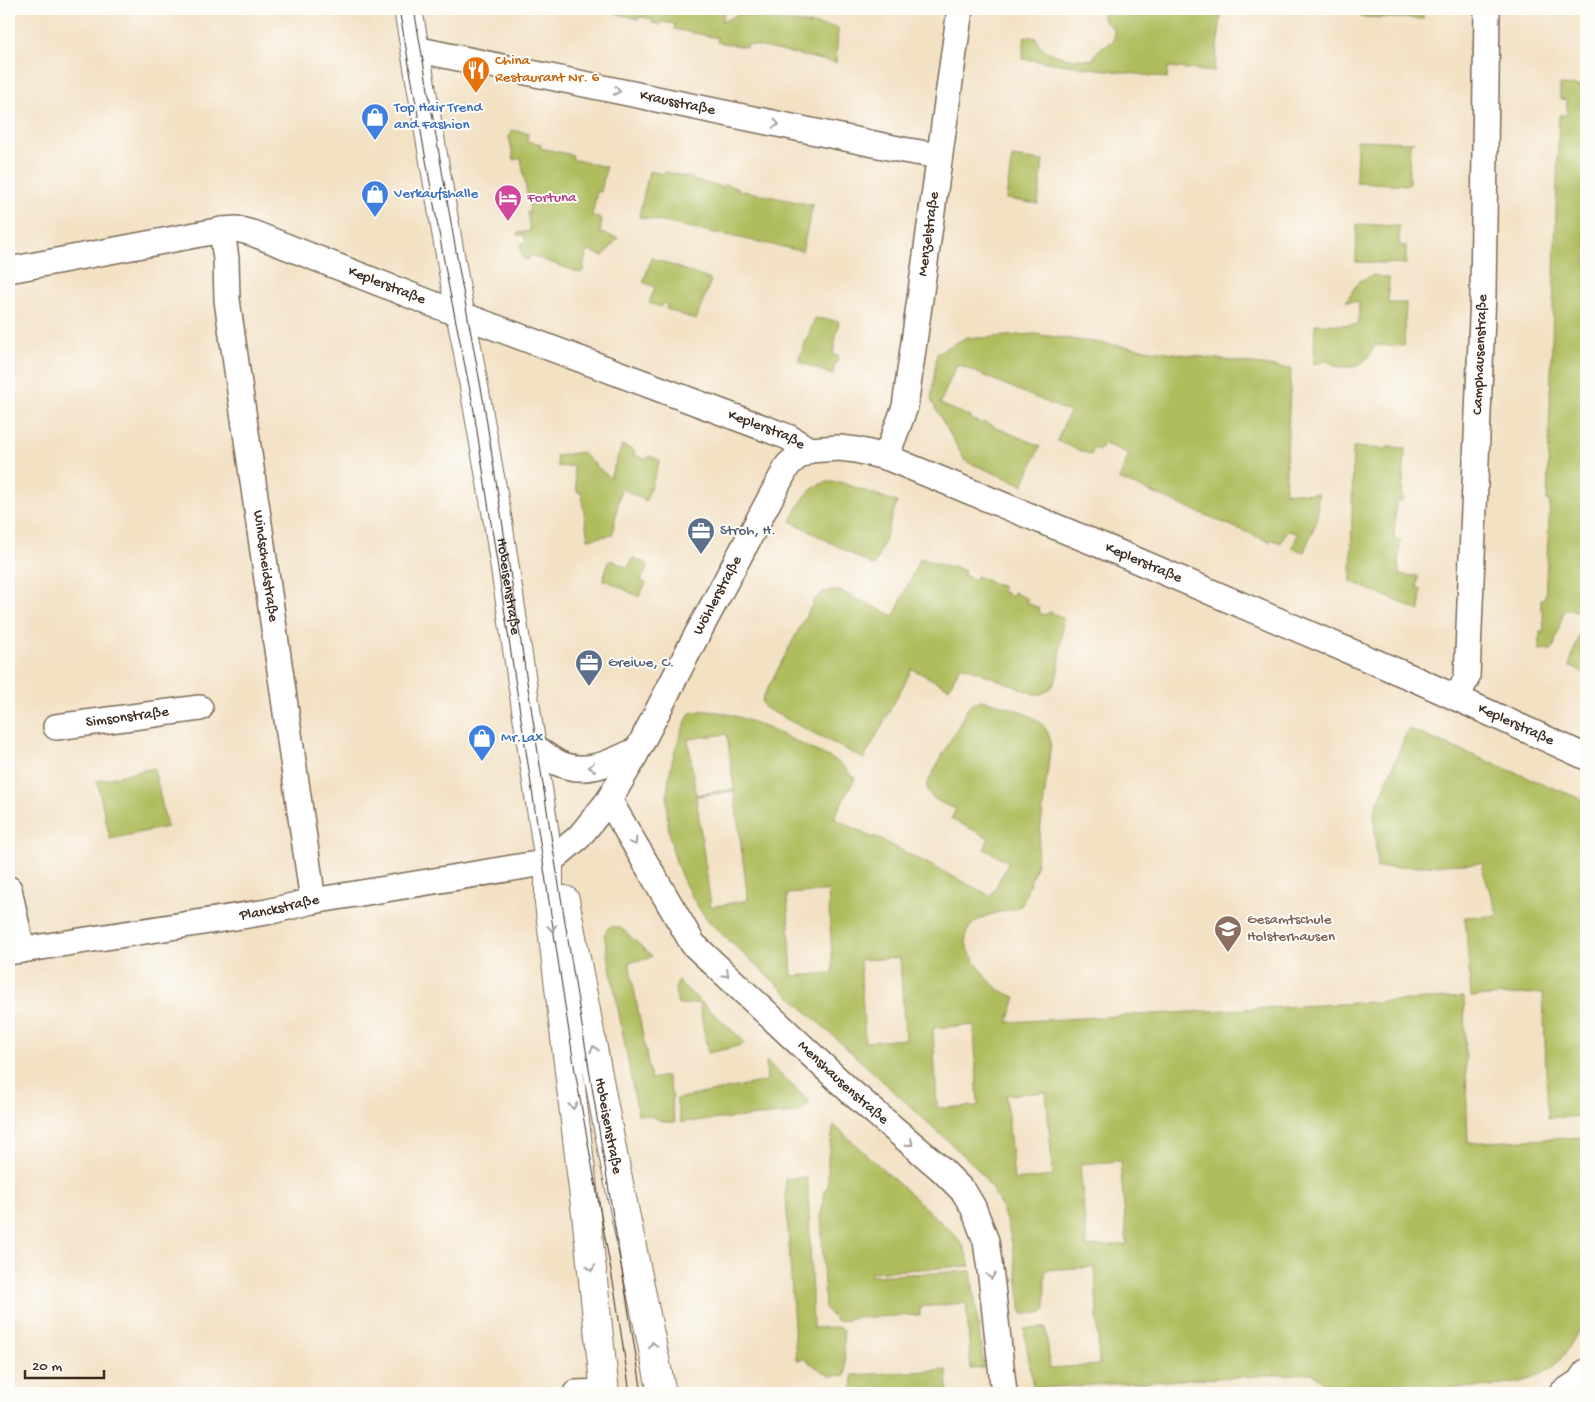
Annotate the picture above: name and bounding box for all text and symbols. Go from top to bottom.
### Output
place label: China Restaurant Nr. 6 [495,52,599,87]
restaurant icon: China Restaurant Nr. 6 [461,55,491,94]
one-way arrow [613,85,622,96]
street label: Krausstraße [638,87,717,120]
place label: Top Hair Trend and Fashion [393,99,483,134]
shop icon: Top Hair Trend and Fashion [360,102,390,141]
one-way arrow [772,118,781,129]
shop icon: Verkaufshalle [360,179,390,218]
hotel icon: Fortuna [493,183,523,222]
place label: Verkaufshalle [393,185,479,203]
place label: Fortuna [526,189,577,207]
street label: Menzelstraße [914,190,944,278]
street label: Keplerstraße [345,263,428,309]
street label: Camphausenstraße [1469,294,1492,415]
street label: Keplerstraße [725,406,808,454]
street label: Windscheidstraße [248,509,282,623]
office icon: Stroh, H. [686,516,716,555]
place label: Stroh, H. [720,522,776,540]
street label: Hobeisenstraße [492,537,524,636]
street label: Keplerstraße [1102,539,1185,588]
street label: Wöhlerstraße [689,553,747,638]
office icon: Greiwe, C. [574,648,604,687]
place label: Greiwe, C. [608,654,674,672]
street label: Keplerstraße [1475,700,1557,750]
street label: Simsonstraße [85,703,170,732]
shop icon: Mr.Lax [467,723,497,762]
place label: Mr.Lax [501,729,543,747]
one-way arrow [587,761,595,772]
one-way arrow [628,836,638,845]
street label: Planckstraße [237,891,321,925]
place label: Gesamtschule Holsterhausen [1247,911,1335,946]
school or university icon: Gesamtschule Holsterhausen [1213,914,1243,953]
one-way arrow [546,924,557,932]
one-way arrow [721,968,730,977]
street label: Menshausenstraße [793,1037,892,1129]
one-way arrow [589,1044,600,1053]
street label: Hobeisenstraße [590,1076,626,1176]
one-way arrow [567,1103,578,1111]
one-way arrow [905,1137,914,1146]
one-way arrow [586,1264,597,1272]
one-way arrow [985,1273,996,1281]
one-way arrow [648,1341,659,1350]
scale bar [25,1347,104,1379]
text: 20 m [32,1358,62,1376]

